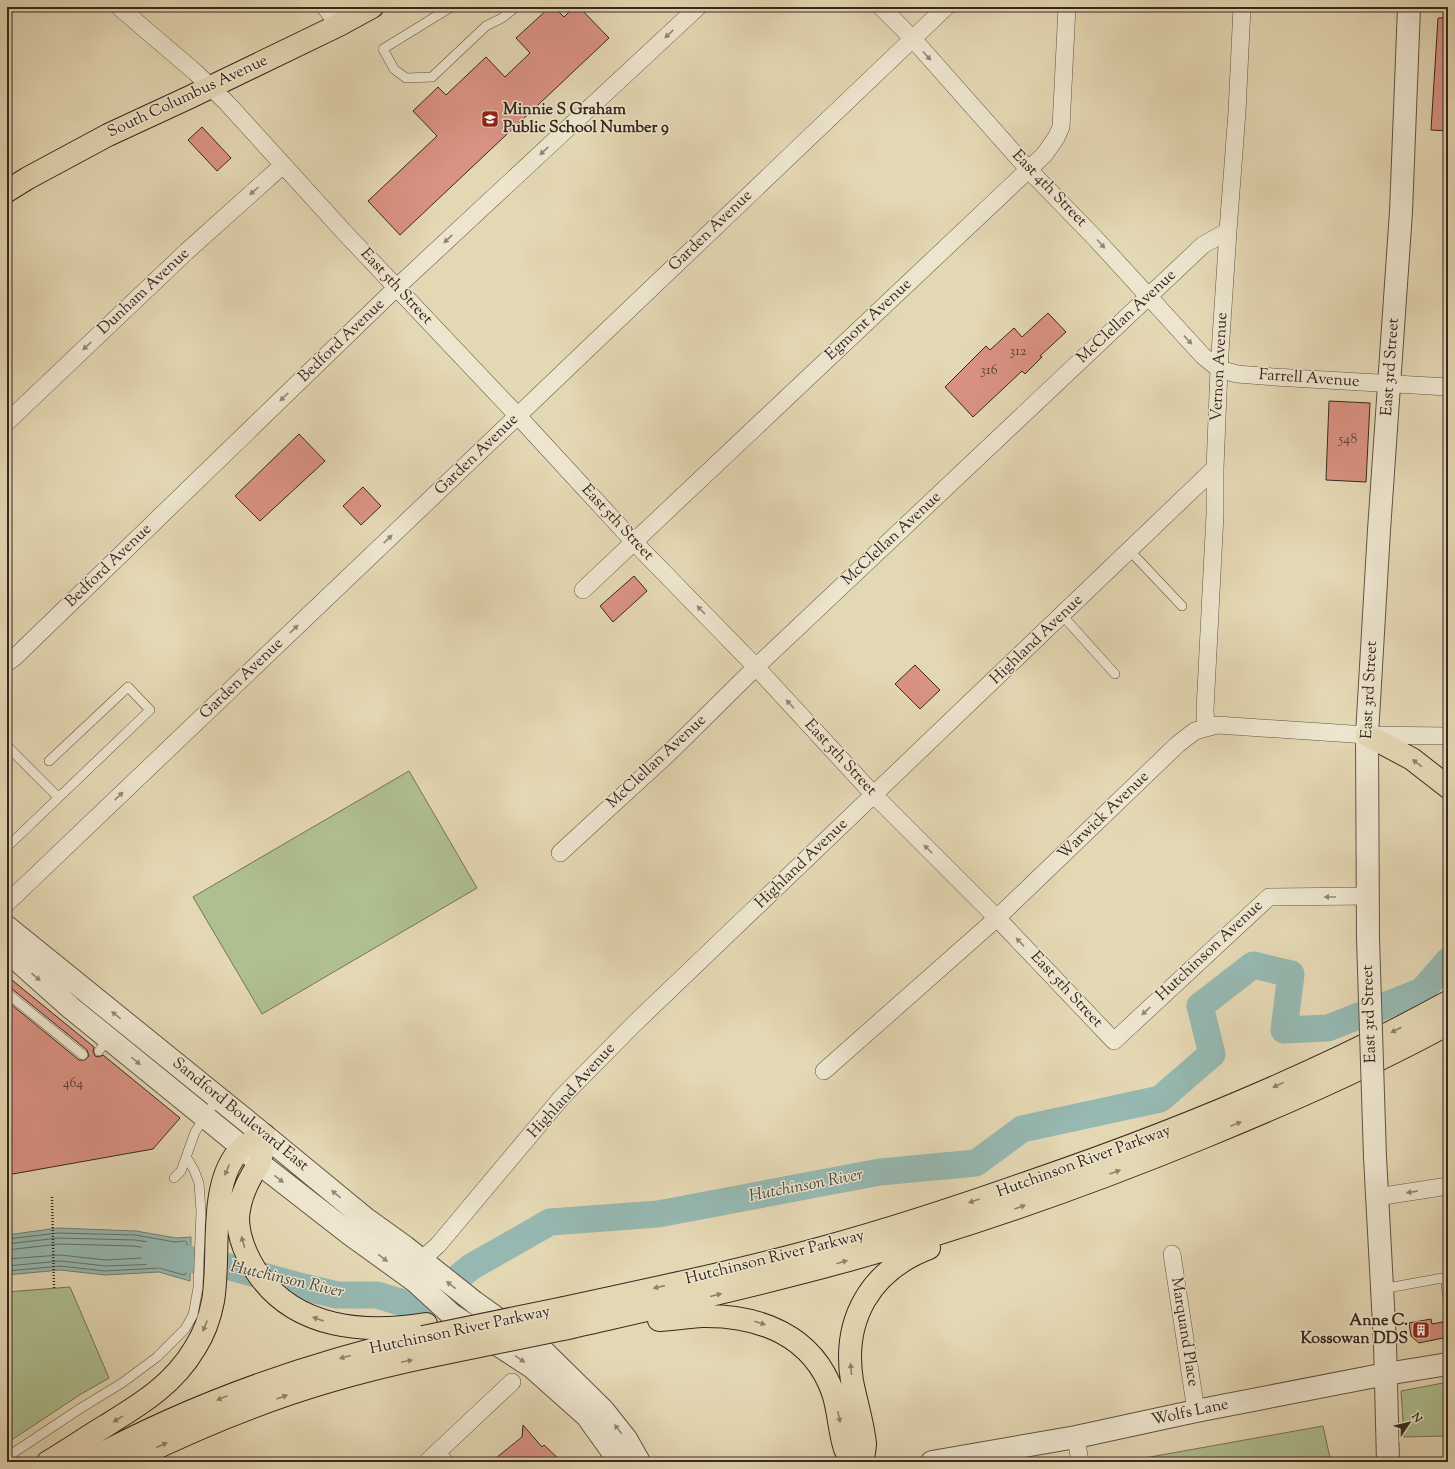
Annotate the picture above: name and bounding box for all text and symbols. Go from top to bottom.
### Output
one-way arrow [664,29,675,38]
street label: South Columbus Avenue [104,50,272,144]
one-way arrow [923,51,932,61]
place label: Minnie S Graham Public School Number 9 [503,99,669,140]
school or university icon: Minnie S Graham Public School Number 9 [480,109,500,129]
street label: East 4th Street [1006,145,1092,233]
one-way arrow [539,146,548,155]
street label: Garden Avenue [664,185,758,277]
one-way arrow [249,186,259,196]
one-way arrow [443,235,454,244]
one-way arrow [1096,239,1106,249]
street label: Dunham Avenue [93,243,195,341]
street label: East 5th Street [354,244,438,331]
street label: McClellan Avenue [1072,265,1182,369]
street label: Egmont Avenue [821,274,917,366]
street label: Bedford Avenue [294,294,390,388]
street label: Vernon Avenue [1206,312,1234,422]
street label: East 3rd Street [1376,317,1406,417]
one-way arrow [1184,335,1193,345]
one-way arrow [82,341,92,351]
house number: 312 [1010,342,1027,362]
house number: 316 [980,361,998,381]
street label: Farrell Avenue [1258,364,1360,394]
one-way arrow [279,392,289,402]
street label: Garden Avenue [430,409,524,501]
house number: 548 [1338,430,1357,450]
street label: East 5th Street [575,480,659,567]
street label: McClellan Avenue [837,487,947,591]
street label: Bedford Avenue [61,519,157,613]
one-way arrow [383,535,393,544]
street label: Highland Avenue [985,590,1089,690]
one-way arrow [696,605,705,615]
one-way arrow [289,624,299,634]
street label: Garden Avenue [195,633,289,725]
street label: East 3rd Street [1356,640,1384,740]
one-way arrow [786,699,795,709]
street label: McClellan Avenue [602,710,712,814]
street label: East 5th Street [798,715,882,802]
one-way arrow [1412,759,1423,767]
street label: Warwick Avenue [1053,766,1155,866]
one-way arrow [114,792,124,801]
street label: Highland Avenue [750,814,854,914]
one-way arrow [923,844,933,854]
one-way arrow [1323,894,1336,900]
street label: Hutchinson Avenue [1151,895,1269,1007]
one-way arrow [1015,936,1024,947]
street label: East 5th Street [1024,947,1108,1034]
street label: East 3rd Street [1357,964,1383,1064]
one-way arrow [32,972,41,981]
one-way arrow [1141,1006,1152,1015]
one-way arrow [110,1010,121,1019]
one-way arrow [1390,1027,1402,1033]
street label: Highland Avenue [523,1038,621,1144]
street label: Sandford Boulevard East [167,1053,314,1178]
one-way arrow [130,1057,141,1065]
house number: 464 [63,1074,83,1094]
one-way arrow [1273,1082,1284,1088]
street label: Hutchinson River Parkway [994,1120,1174,1204]
one-way arrow [1230,1121,1242,1127]
water label: Hutchinson River [747,1163,865,1209]
one-way arrow [224,1165,230,1177]
one-way arrow [1110,1169,1122,1175]
one-way arrow [274,1175,285,1183]
one-way arrow [1406,1189,1418,1195]
one-way arrow [330,1190,341,1199]
one-way arrow [967,1199,979,1205]
one-way arrow [1014,1204,1026,1210]
street label: Hutchinson River Parkway [683,1225,867,1291]
one-way arrow [240,1236,246,1248]
one-way arrow [377,1254,388,1262]
water label: Hutchinson River [228,1255,346,1305]
one-way arrow [836,1259,848,1265]
street label: Marquand Place [1164,1276,1204,1388]
one-way arrow [446,1280,457,1289]
one-way arrow [653,1284,666,1290]
one-way arrow [710,1291,722,1297]
street label: Hutchinson River Parkway [368,1301,552,1361]
place label: Anne C. Kossowan DDS [1300,1310,1408,1351]
one-way arrow [312,1315,324,1321]
one-way arrow [755,1320,767,1326]
building icon: Anne C. Kossowan DDS [1411,1320,1431,1340]
one-way arrow [202,1321,208,1333]
one-way arrow [339,1354,351,1360]
one-way arrow [515,1355,525,1363]
one-way arrow [401,1358,413,1364]
one-way arrow [848,1362,854,1375]
one-way arrow [277,1393,289,1399]
street label: Wolfs Lane [1149,1394,1231,1432]
one-way arrow [215,1396,227,1402]
north arrow [1389,1403,1429,1443]
text: N [1407,1409,1426,1426]
one-way arrow [836,1411,842,1423]
one-way arrow [112,1415,124,1422]
one-way arrow [614,1424,623,1435]
one-way arrow [156,1442,167,1448]

